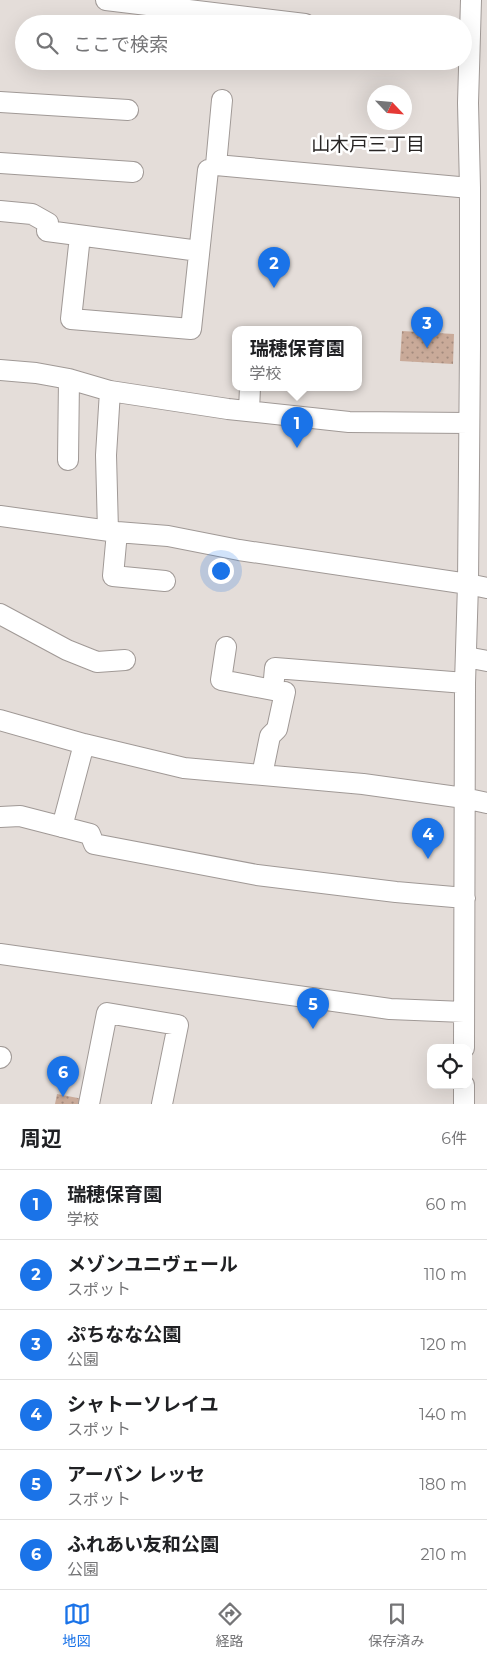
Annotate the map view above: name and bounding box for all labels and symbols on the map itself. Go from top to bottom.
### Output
north arrow [367,85,412,130]
district label: 山木戸三丁目 [311,133,425,156]
pin: 2 [258,247,290,288]
pin: 3 [411,307,443,348]
pin: 1 [281,407,313,448]
your location [208,558,234,584]
pin: 4 [412,818,444,859]
pin: 5 [297,988,329,1029]
pin: 6 [47,1056,79,1097]

